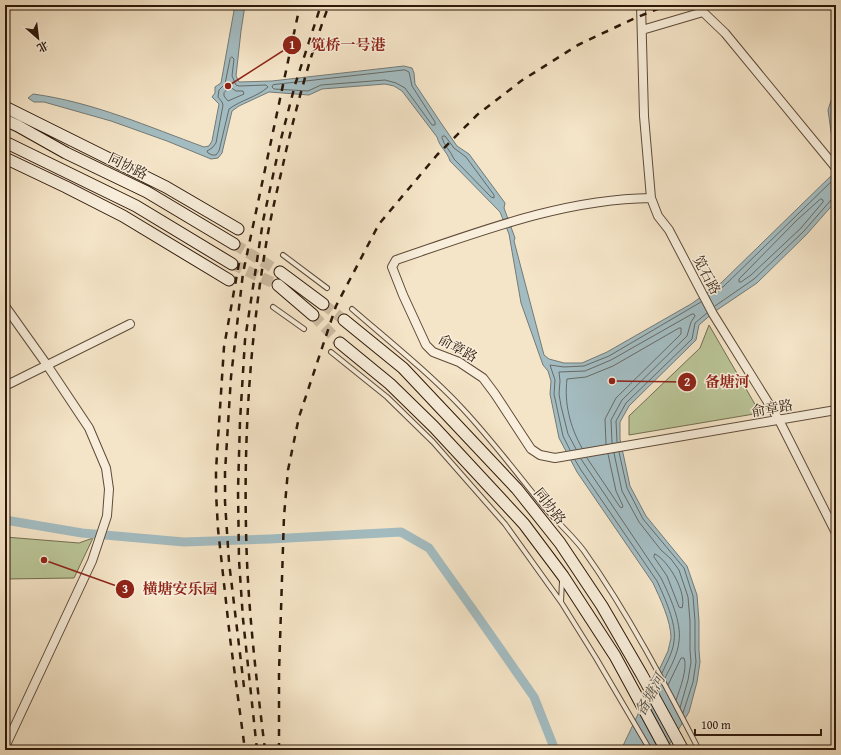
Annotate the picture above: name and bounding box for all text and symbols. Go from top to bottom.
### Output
north arrow [18,18,58,58]
callout: 笕桥一号港 [282,31,393,58]
text: 笕桥一号港 [310,34,386,55]
text: 1 [289,36,295,53]
text: 北 [34,37,51,56]
street label: 同协路 [105,148,151,184]
street label: 笕石路 [688,252,726,298]
street label: 俞章路 [435,329,481,367]
callout: 备塘河 [677,369,758,396]
text: 备塘河 [704,371,750,392]
text: 2 [684,373,690,390]
street label: 俞章路 [750,395,794,421]
street label: 同协路 [529,483,571,529]
callout: 横塘安乐园 [115,576,226,603]
text: 横塘安乐园 [142,578,218,599]
text: 3 [122,580,128,597]
water label: 备塘河 [629,667,671,720]
scale bar [695,711,821,737]
text: 100 m [701,716,731,733]

